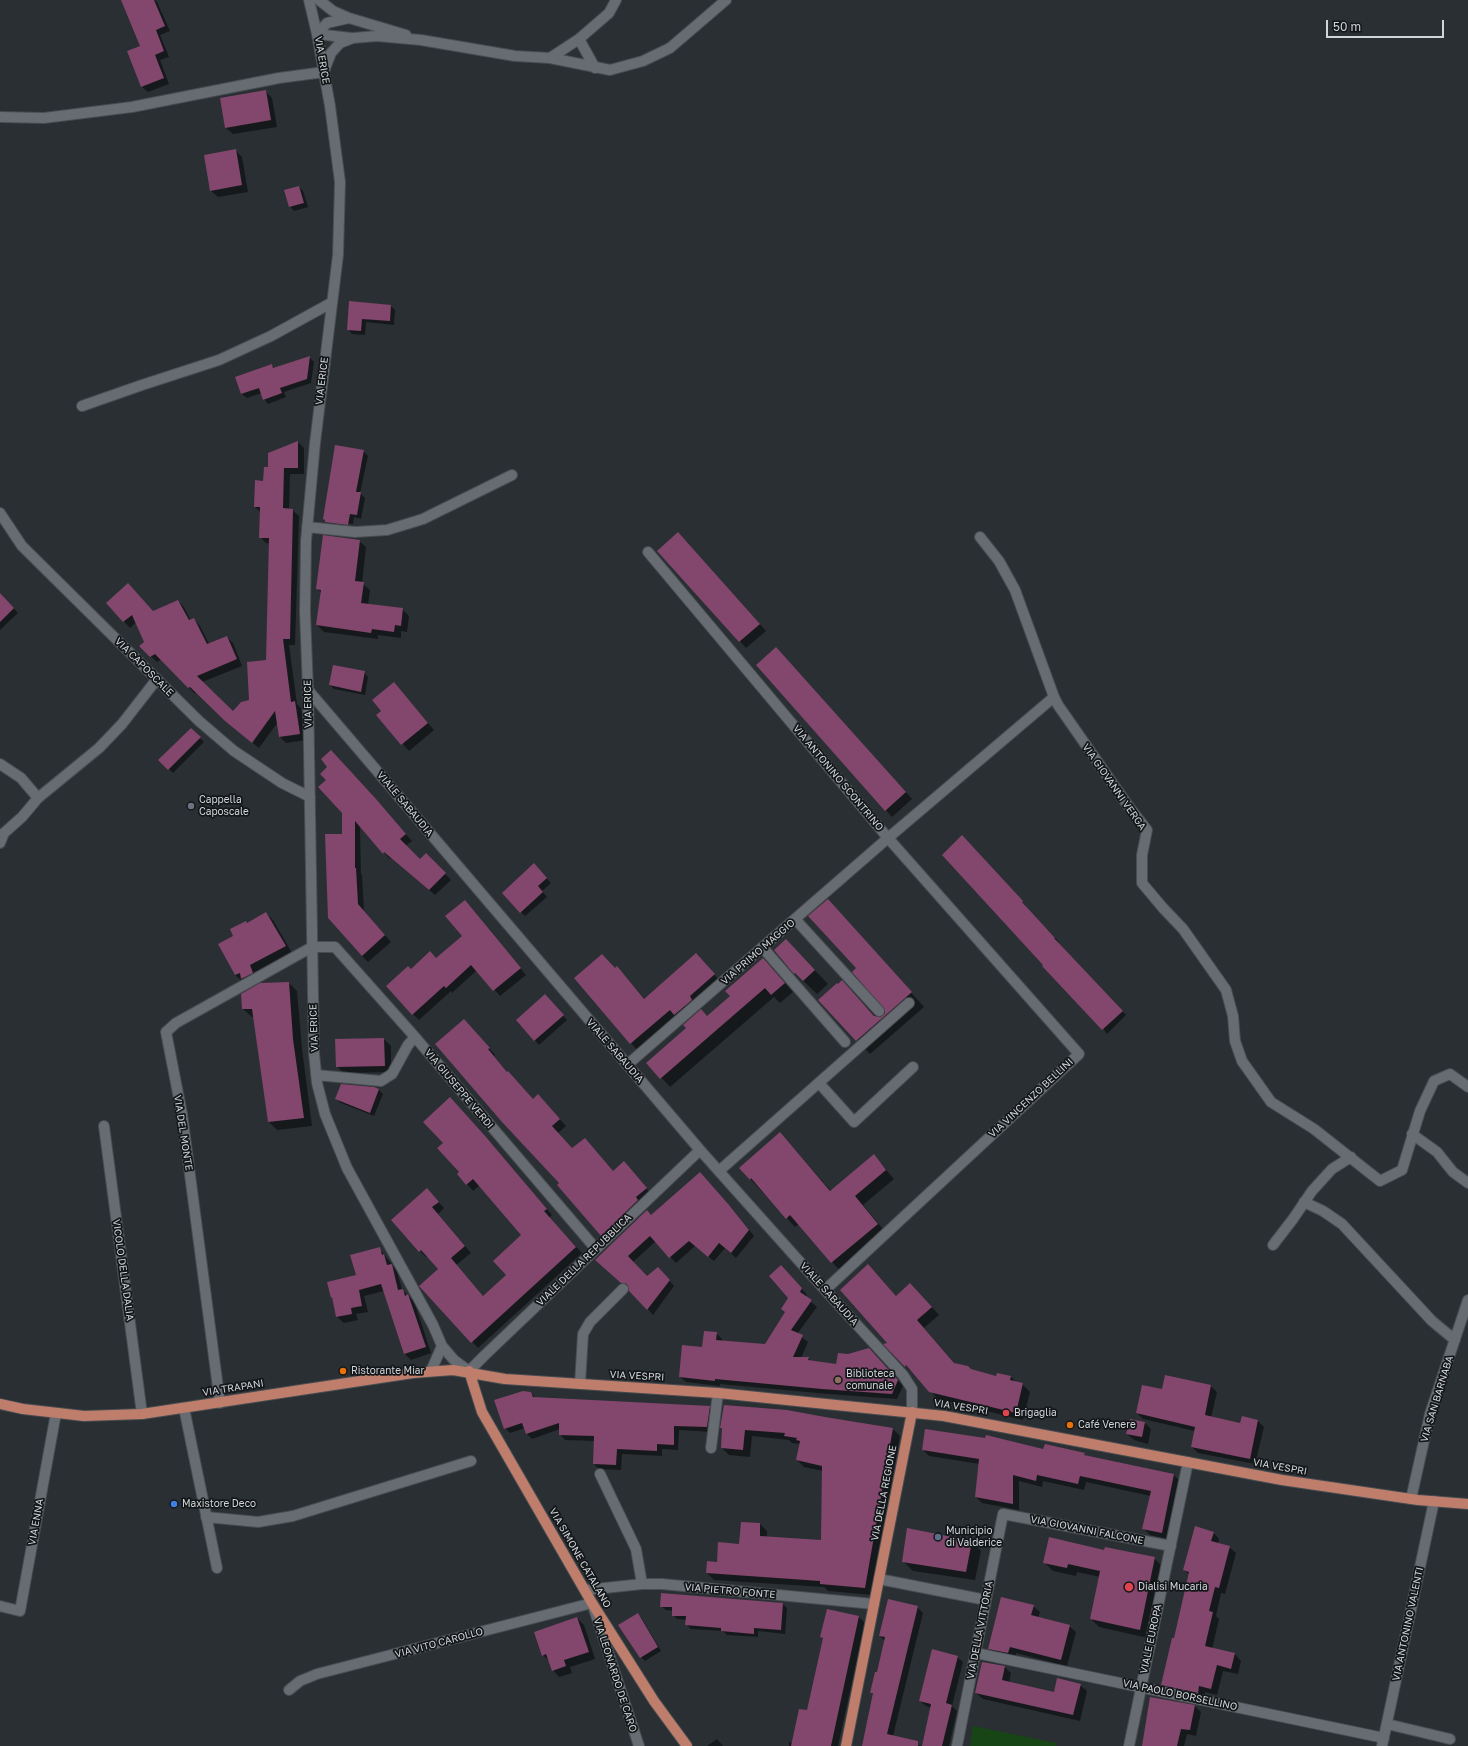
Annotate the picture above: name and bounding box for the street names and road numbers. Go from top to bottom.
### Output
street label: VIA ERICE [312,35,332,85]
street label: VIA ERICE [313,356,331,406]
street label: VIA CAPOSCALE [112,635,176,699]
street label: VIA ERICE [302,680,314,728]
street label: VIA ANTONINO SCONTRINO [790,723,886,833]
street label: VIA GIOVANNI VERGA [1080,741,1148,833]
street label: VIALE SABAUDIA [374,769,436,839]
street label: VIA PRIMO MAGGIO [719,917,797,987]
street label: VIA ERICE [307,1004,321,1052]
street label: VIALE SABAUDIA [584,1017,646,1085]
street label: VIA GIUSEPPE VERDI [422,1047,496,1131]
street label: VIA VINCENZO BELLINI [986,1056,1076,1140]
street label: VIA DEL MONTE [171,1094,195,1172]
street label: VIALE DELLA REPUBBLICA [534,1212,634,1308]
street label: VICOLO DELLA DALIA [110,1219,136,1321]
street label: VIALE SABAUDIA [797,1260,861,1328]
street label: VIA SAN BARNABA [1418,1354,1456,1444]
street label: VIA VESPRI [609,1369,665,1383]
street label: VIA TRAPANI [201,1377,265,1399]
street label: VIA VESPRI [933,1397,989,1417]
street label: VIA DELLA REGIONE [869,1444,899,1542]
street label: VIA VESPRI [1252,1456,1308,1478]
street label: VIA ENNA [26,1498,46,1546]
street label: VIA SIMONE CATALANO [547,1506,613,1610]
street label: VIA GIOVANNI FALCONE [1029,1513,1145,1547]
street label: VIA ANTONINO VALENTI [1390,1566,1426,1682]
street label: VIA DELLA VITTORIA [965,1580,995,1680]
street label: VIA PIETRO FONTE [684,1581,776,1601]
street label: VIALE EUROPA [1138,1603,1164,1675]
street label: VIA LEONARDO DE CARO [591,1616,639,1734]
street label: VIA VITO CAROLLO [394,1625,484,1661]
street label: VIA PAOLO BORSELLINO [1122,1677,1238,1713]

